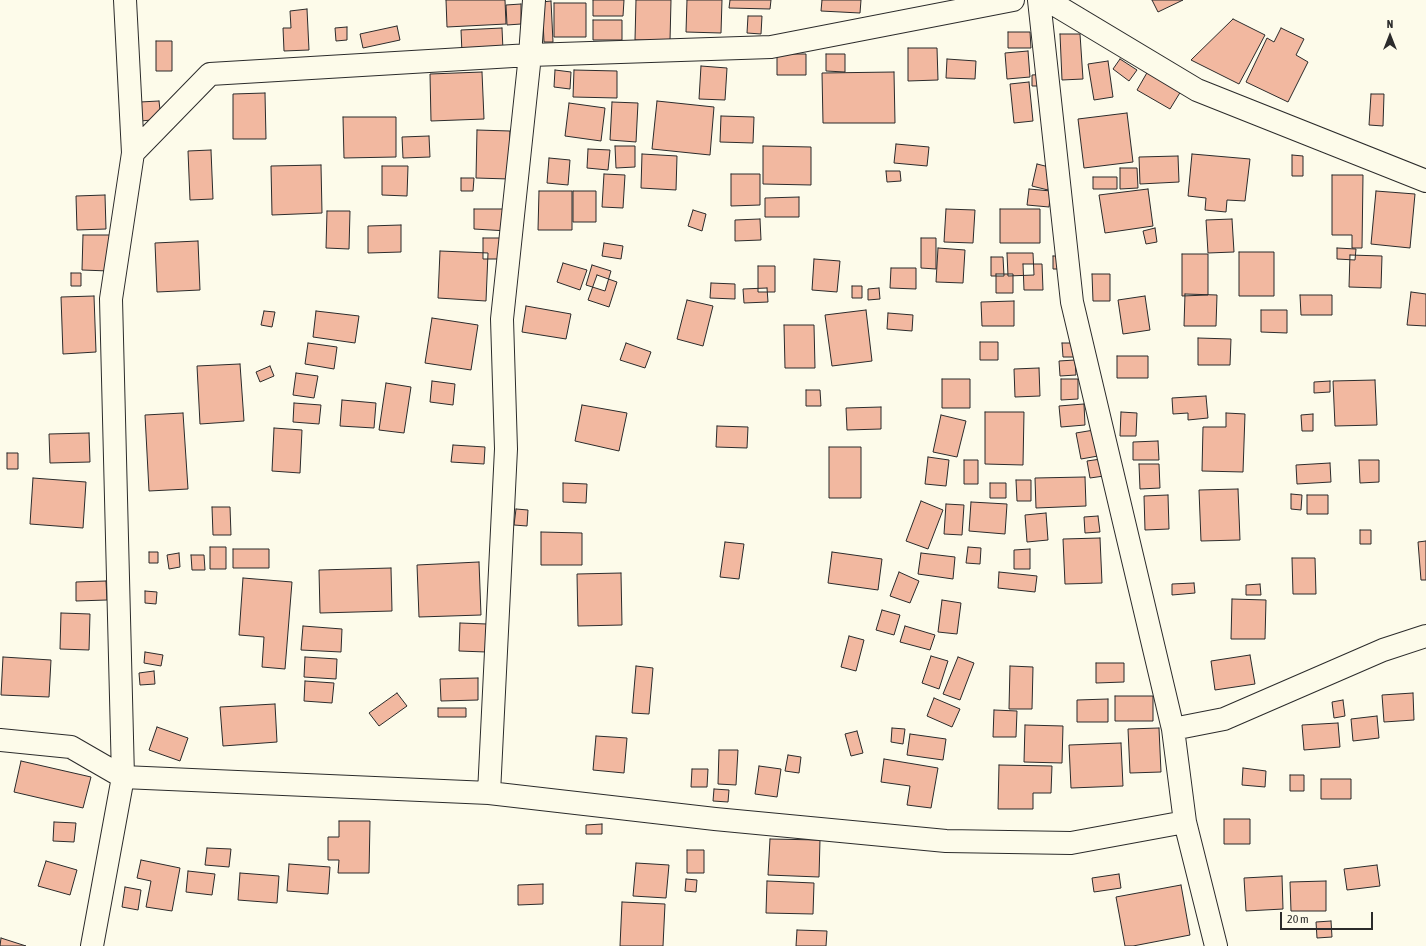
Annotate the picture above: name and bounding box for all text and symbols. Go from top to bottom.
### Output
north arrow [1370,16,1410,56]
text: N [1387,18,1393,30]
scale bar [1282,904,1375,930]
text: 20 m [1287,912,1309,926]

